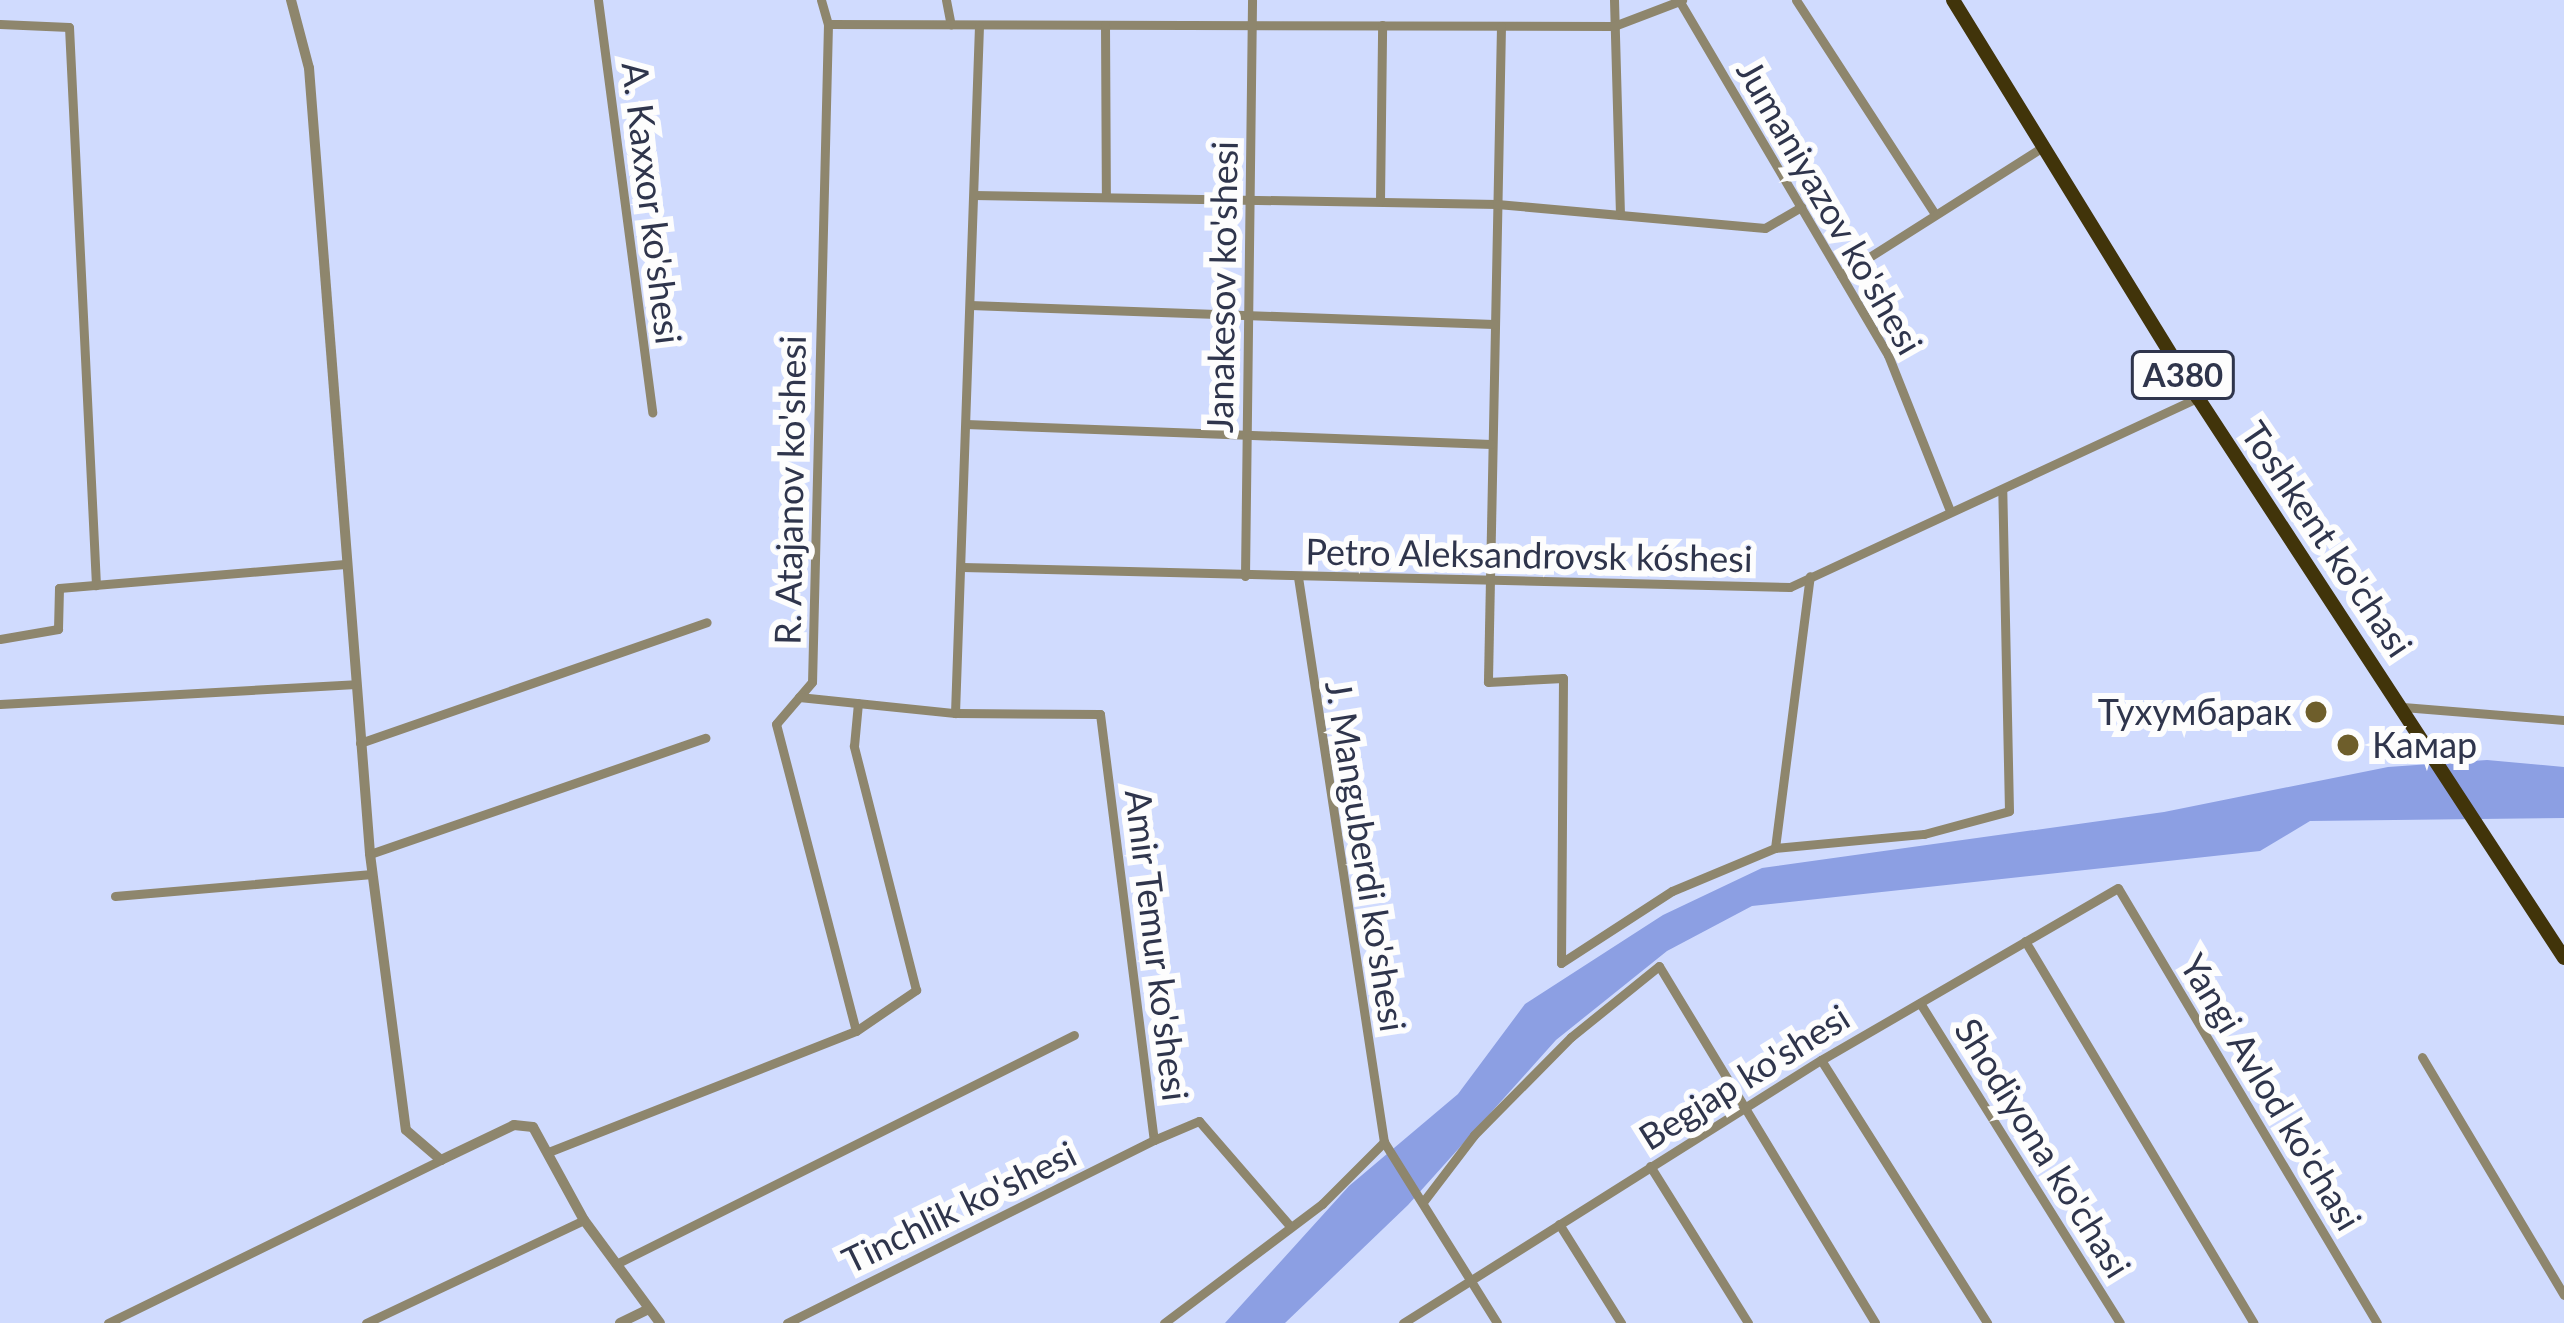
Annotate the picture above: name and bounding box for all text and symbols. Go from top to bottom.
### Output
street label: Jumaniyazov ko'shesi [1728,52,1932,362]
street label: A. Kaxxor ko'shesi [613,59,691,347]
street label: Janakesov ko'shesi [1198,140,1246,434]
street label: R. Atajanov ko'shesi [766,334,814,646]
road number: A380 [2129,348,2237,402]
street label: Toshkent ko'chasi [2232,413,2422,665]
street label: Petro Aleksandrovsk kóshesi [1304,529,1754,581]
street label: J. Manguberdi ko'shesi [1317,677,1415,1035]
place label: Тухумбарак [2098,690,2292,734]
marker: Тухумбарак [2303,699,2329,725]
place label: Камар [2372,723,2477,767]
marker: Камар [2335,732,2361,758]
street label: Amir Temur ko'shesi [1116,786,1198,1104]
street label: Yangi Avlod ko'chasi [2171,946,2371,1238]
street label: Begjap ko'shesi [1631,995,1857,1159]
street label: Shodiyona ko'chasi [1946,1011,2140,1285]
street label: Tinchlik ko'shesi [835,1132,1083,1282]

